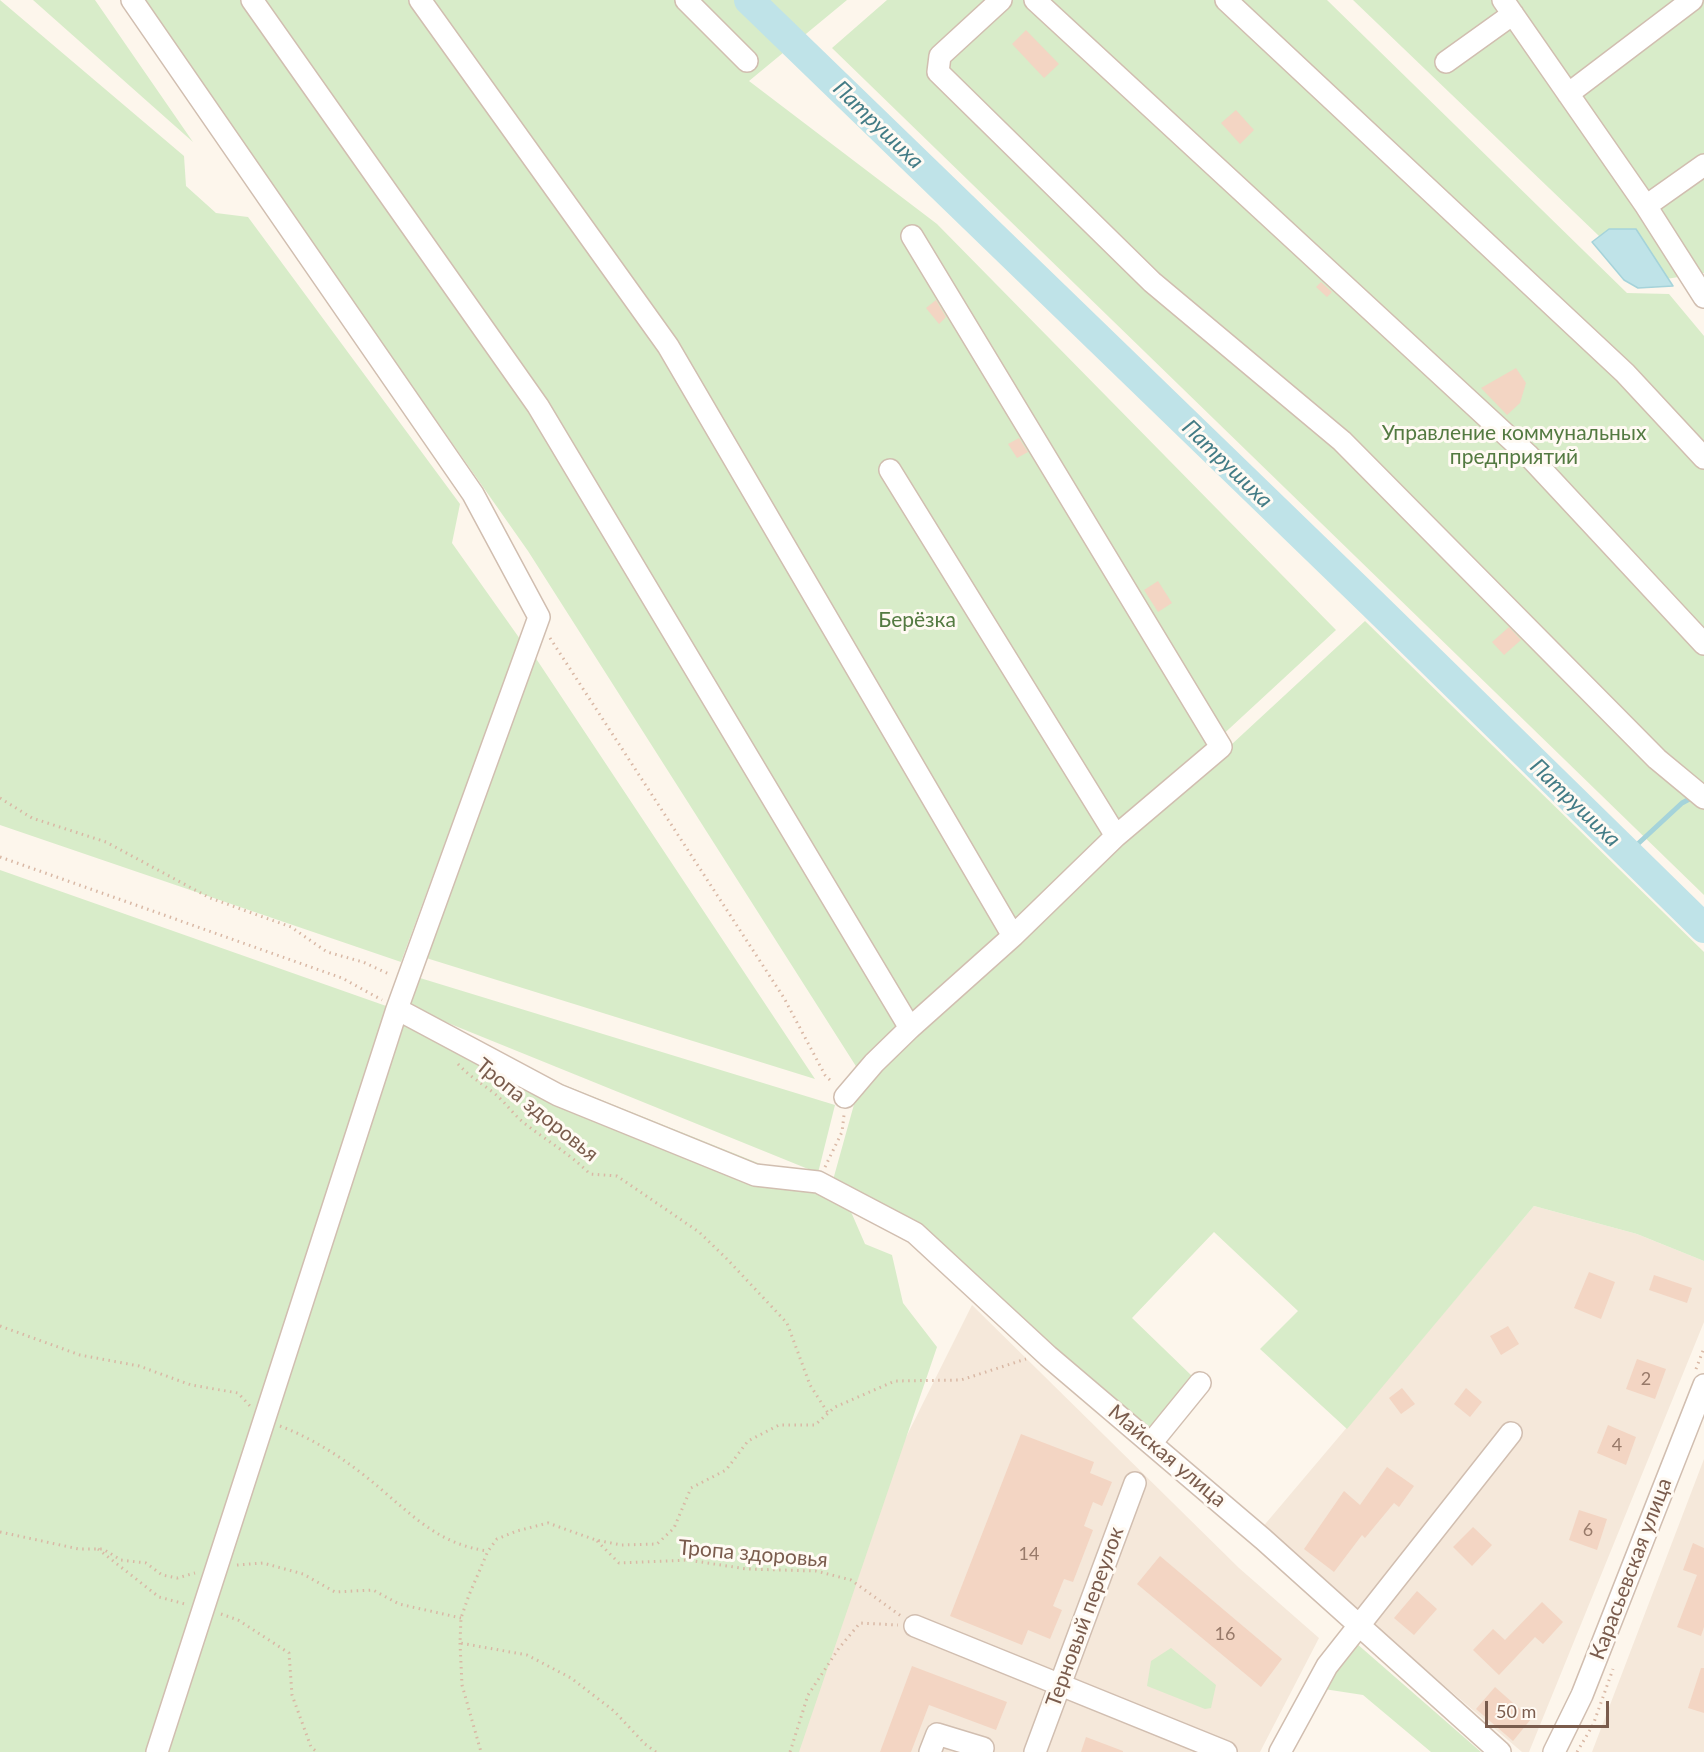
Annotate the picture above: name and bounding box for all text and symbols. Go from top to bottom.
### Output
water label: Патрушиха [827,76,929,174]
water label: Патрушиха [1176,415,1278,513]
park label: Управление коммунальных предприятий [1382,420,1646,470]
park label: Берёзка [878,607,956,633]
water label: Патрушиха [1524,754,1626,852]
street label: Тропа здоровья [471,1053,603,1167]
house number: 2 [1641,1368,1651,1390]
street label: Майская улица [1103,1399,1231,1513]
house number: 4 [1612,1434,1622,1456]
street label: Карасьевская улица [1585,1475,1677,1663]
house number: 6 [1583,1519,1593,1541]
street label: Терновый переулок [1041,1523,1129,1711]
street label: Тропа здоровья [677,1535,829,1573]
house number: 14 [1019,1543,1039,1565]
house number: 16 [1215,1623,1235,1645]
scale bar [1488,1689,1612,1727]
text: 50 m [1496,1700,1536,1722]

